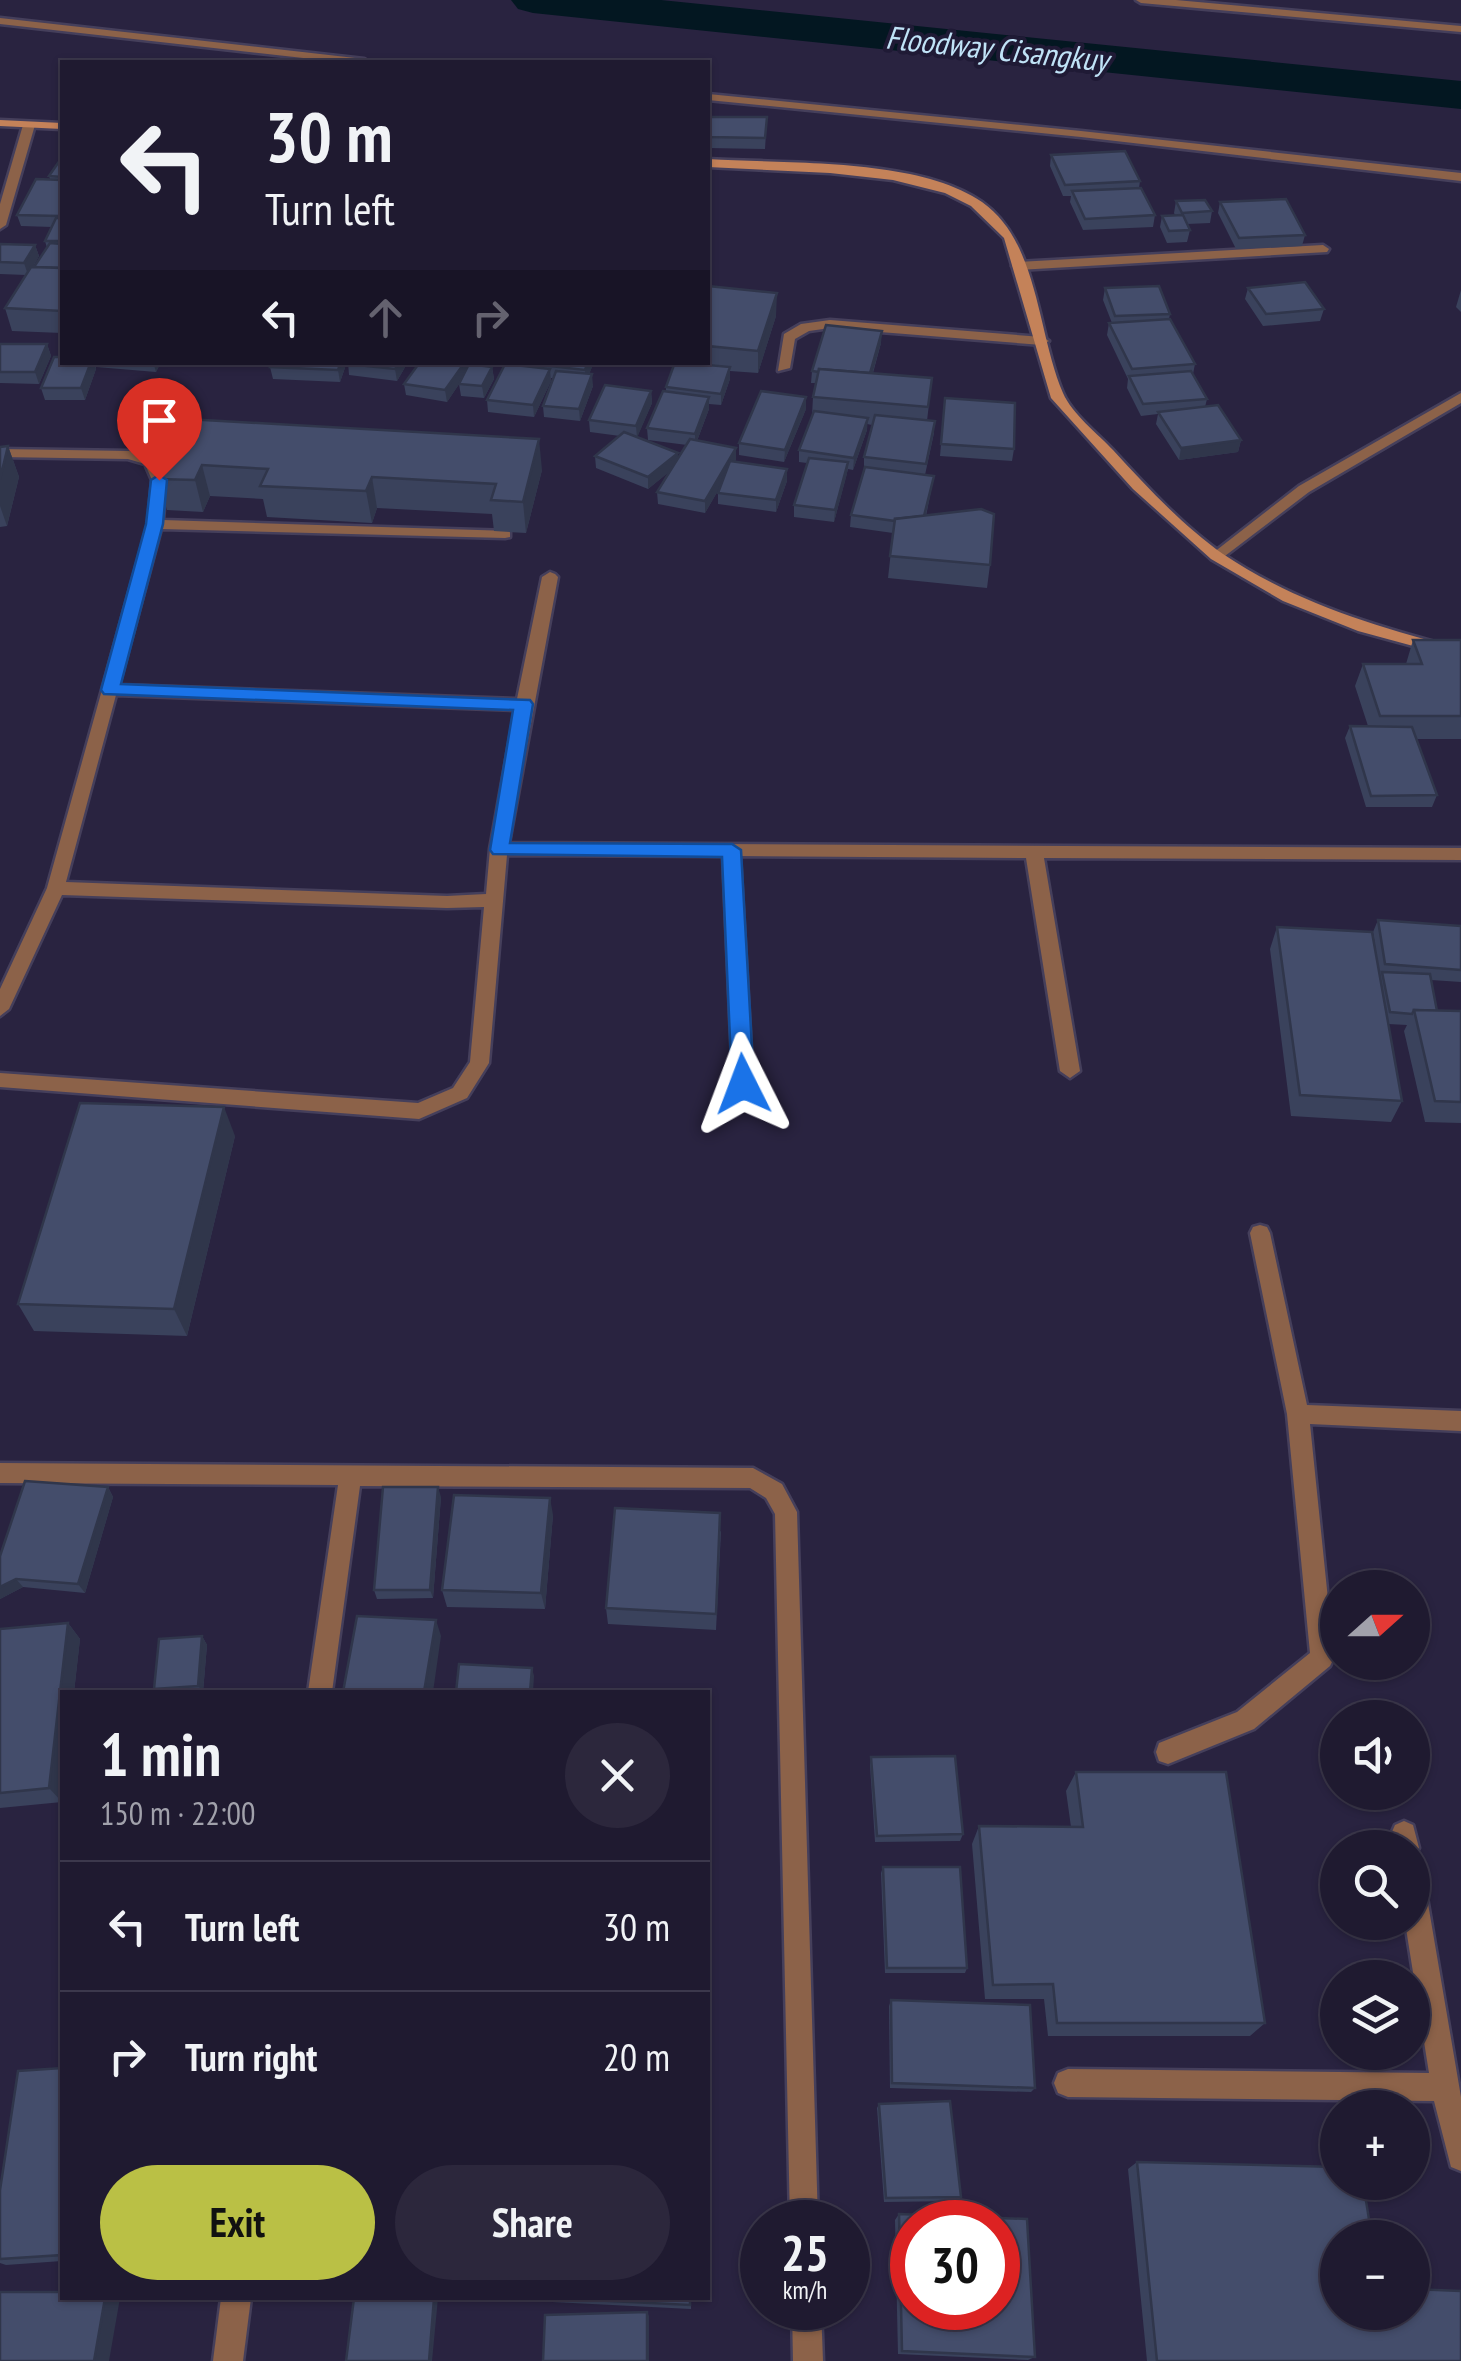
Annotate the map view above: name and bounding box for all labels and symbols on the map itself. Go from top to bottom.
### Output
water label: Floodway Cisangkuy [884,15,1114,81]
pin [117,378,202,481]
position arrow [691,1032,795,1136]
north arrow [1320,1570,1430,1680]
speed limit sign: 30 [890,2200,1020,2330]

